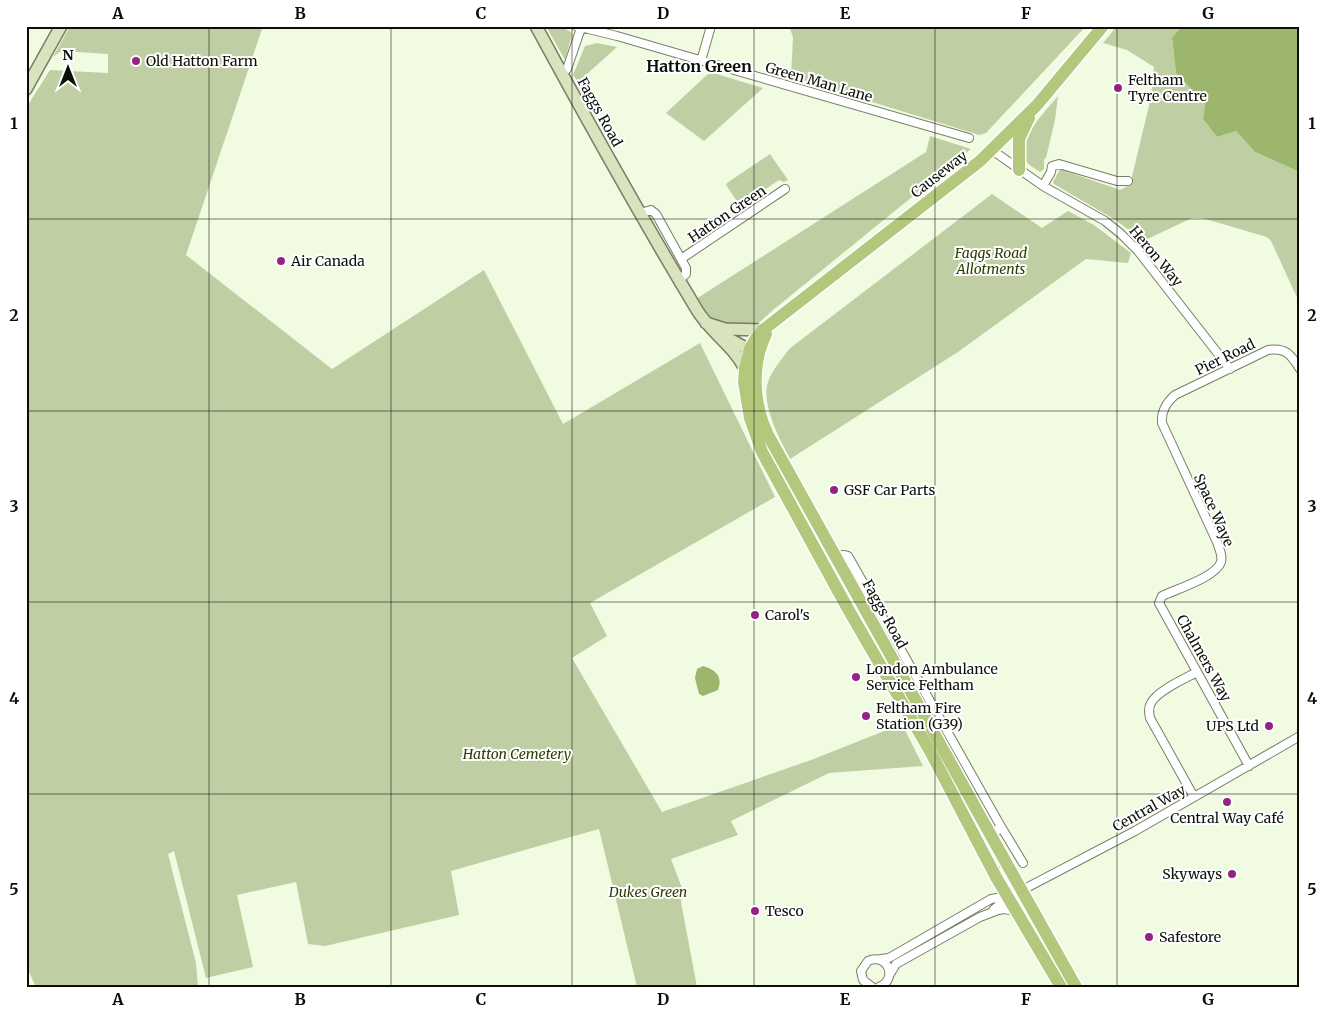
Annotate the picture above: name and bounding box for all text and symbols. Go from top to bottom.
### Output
text: A [111,3,124,23]
text: B [294,3,306,23]
text: C [476,3,486,23]
text: D [657,3,669,23]
text: E [840,3,851,23]
text: F [1021,3,1031,23]
text: G [1202,3,1214,23]
north arrow [42,42,92,92]
text: N [62,46,74,64]
place label: Old Hatton Farm [146,52,258,70]
marker: Old Hatton Farm [130,55,142,67]
district label: Hatton Green [646,56,752,76]
street label: Green Man Lane [763,58,875,106]
place label: Feltham Tyre Centre [1128,71,1207,105]
street label: Faggs Road [574,74,627,150]
marker: Feltham Tyre Centre [1112,82,1124,94]
text: 1 [10,113,18,133]
text: 1 [1308,113,1316,133]
street label: Causeway [907,146,972,202]
street label: Hatton Green [685,181,769,247]
street label: Heron Way [1125,222,1187,291]
park label: Faggs Road Allotments [954,244,1027,278]
place label: Air Canada [290,252,365,270]
marker: Air Canada [275,255,287,267]
text: 2 [9,305,19,325]
text: 2 [1307,305,1317,325]
street label: Pier Road [1192,335,1258,379]
street label: Space Waye [1190,471,1238,549]
place label: GSF Car Parts [844,481,935,499]
marker: GSF Car Parts [828,484,840,496]
text: 3 [9,496,19,516]
text: 3 [1307,496,1317,516]
street label: Faggs Road [859,576,912,652]
place label: Carol's [765,606,810,624]
marker: Carol's [749,609,761,621]
street label: Chalmers Way [1173,611,1236,705]
place label: London Ambulance Service Feltham [866,660,998,694]
marker: London Ambulance Service Feltham [850,671,862,683]
text: 4 [9,688,19,708]
text: 4 [1307,688,1317,708]
place label: Feltham Fire Station (G39) [876,699,963,733]
marker: Feltham Fire Station (G39) [860,710,872,722]
place label: UPS Ltd [1206,717,1260,735]
marker: UPS Ltd [1263,720,1275,732]
park label: Hatton Cemetery [462,745,571,763]
street label: Central Way [1109,780,1190,836]
marker: Central Way Café [1221,796,1233,808]
place label: Central Way Café [1170,809,1284,827]
place label: Skyways [1162,865,1222,883]
marker: Skyways [1226,868,1238,880]
text: 5 [9,879,19,899]
text: 5 [1307,879,1317,899]
park label: Dukes Green [608,883,687,901]
place label: Tesco [765,902,804,920]
marker: Tesco [749,905,761,917]
place label: Safestore [1159,928,1221,946]
marker: Safestore [1143,931,1155,943]
text: A [111,989,124,1009]
text: B [294,989,306,1009]
text: C [476,989,486,1009]
text: D [657,989,669,1009]
text: E [840,989,851,1009]
text: F [1021,989,1031,1009]
text: G [1202,989,1214,1009]

